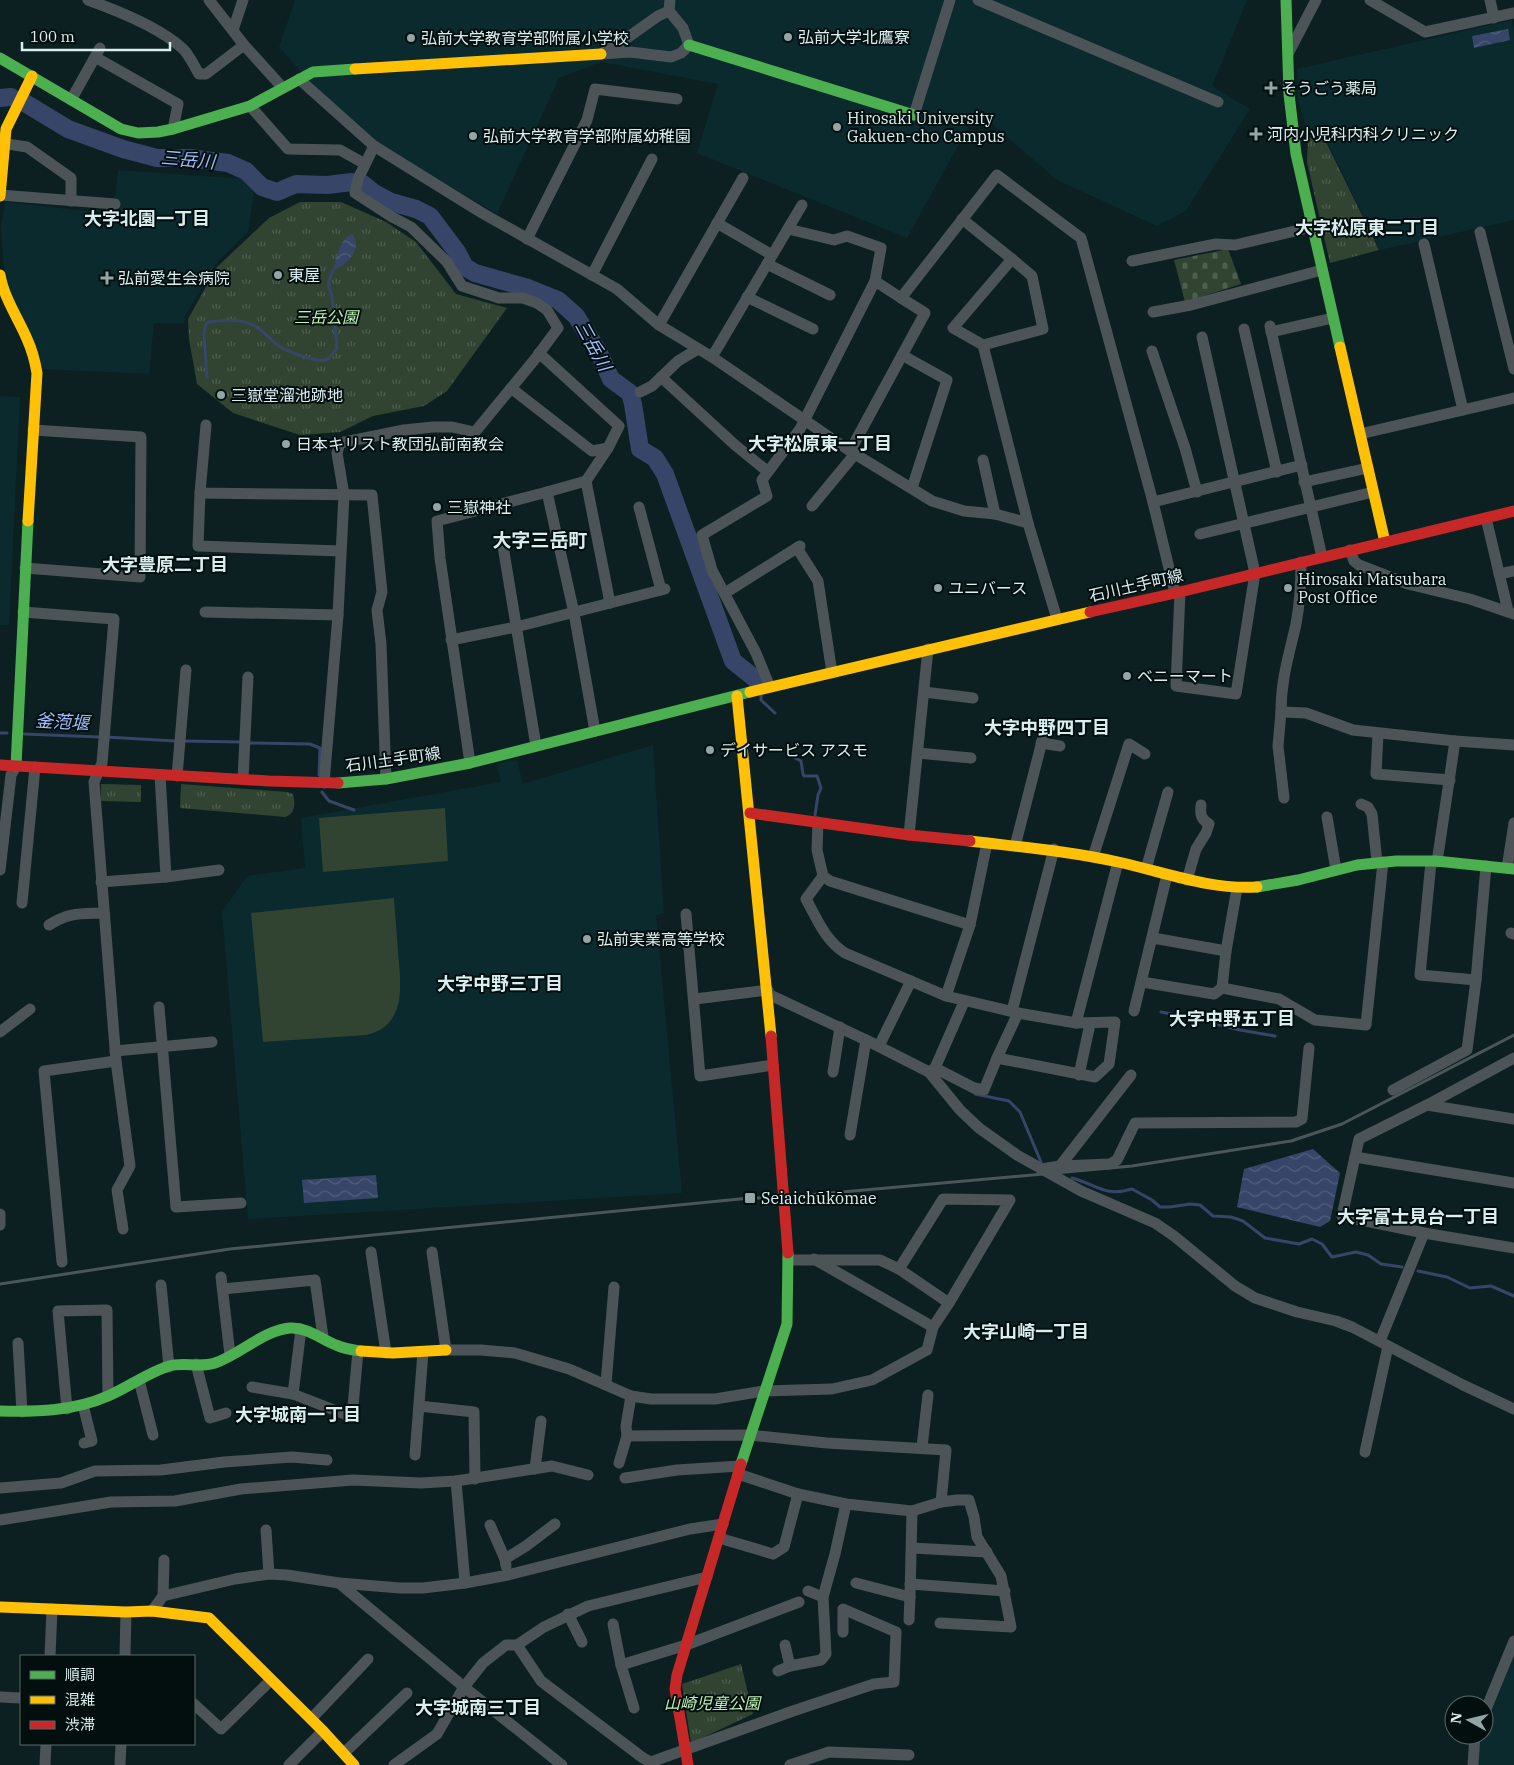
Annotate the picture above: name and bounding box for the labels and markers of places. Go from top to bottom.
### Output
place label: 弘前大学北鷹寮 [798,27,910,47]
place label: 弘前大学教育学部附属小学校 [421,28,629,48]
marker: 弘前大学北鷹寮 [782,31,794,43]
marker: 弘前大学教育学部附属小学校 [405,32,417,44]
place label: そうごう薬局 [1281,78,1377,98]
marker: そうごう薬局 [1265,82,1277,94]
place label: Hirosaki University Gakuen-cho Campus [847,108,1005,146]
marker: Hirosaki University Gakuen-cho Campus [831,121,843,133]
place label: 河内小児科内科クリニック [1267,124,1459,144]
place label: 弘前大学教育学部附属幼稚園 [483,126,691,146]
marker: 河内小児科内科クリニック [1249,127,1263,141]
marker: 弘前大学教育学部附属幼稚園 [467,130,479,142]
place label: 東屋 [288,265,320,285]
place label: 弘前愛生会病院 [118,268,230,288]
marker: 東屋 [272,269,284,281]
marker: 弘前愛生会病院 [100,271,114,285]
place label: 三嶽堂溜池跡地 [231,385,343,405]
marker: 三嶽堂溜池跡地 [215,389,227,401]
place label: 日本キリスト教団弘前南教会 [296,434,504,454]
marker: 日本キリスト教団弘前南教会 [280,438,292,450]
place label: 三嶽神社 [447,497,511,517]
marker: 三嶽神社 [431,501,443,513]
place label: Hirosaki Matsubara Post Office [1298,569,1447,607]
place label: ユニバース [948,578,1027,598]
marker: ユニバース [932,582,944,594]
marker: Hirosaki Matsubara Post Office [1282,582,1294,594]
place label: ベニーマート [1137,666,1233,686]
marker: ベニーマート [1121,670,1133,682]
place label: デイサービス アスモ [720,740,868,760]
marker: デイサービス アスモ [704,744,716,756]
place label: 弘前実業高等学校 [597,929,725,949]
marker: 弘前実業高等学校 [581,933,593,945]
place label: Seiaichūkōmae [761,1188,877,1208]
marker: Seiaichūkōmae [743,1191,757,1205]

